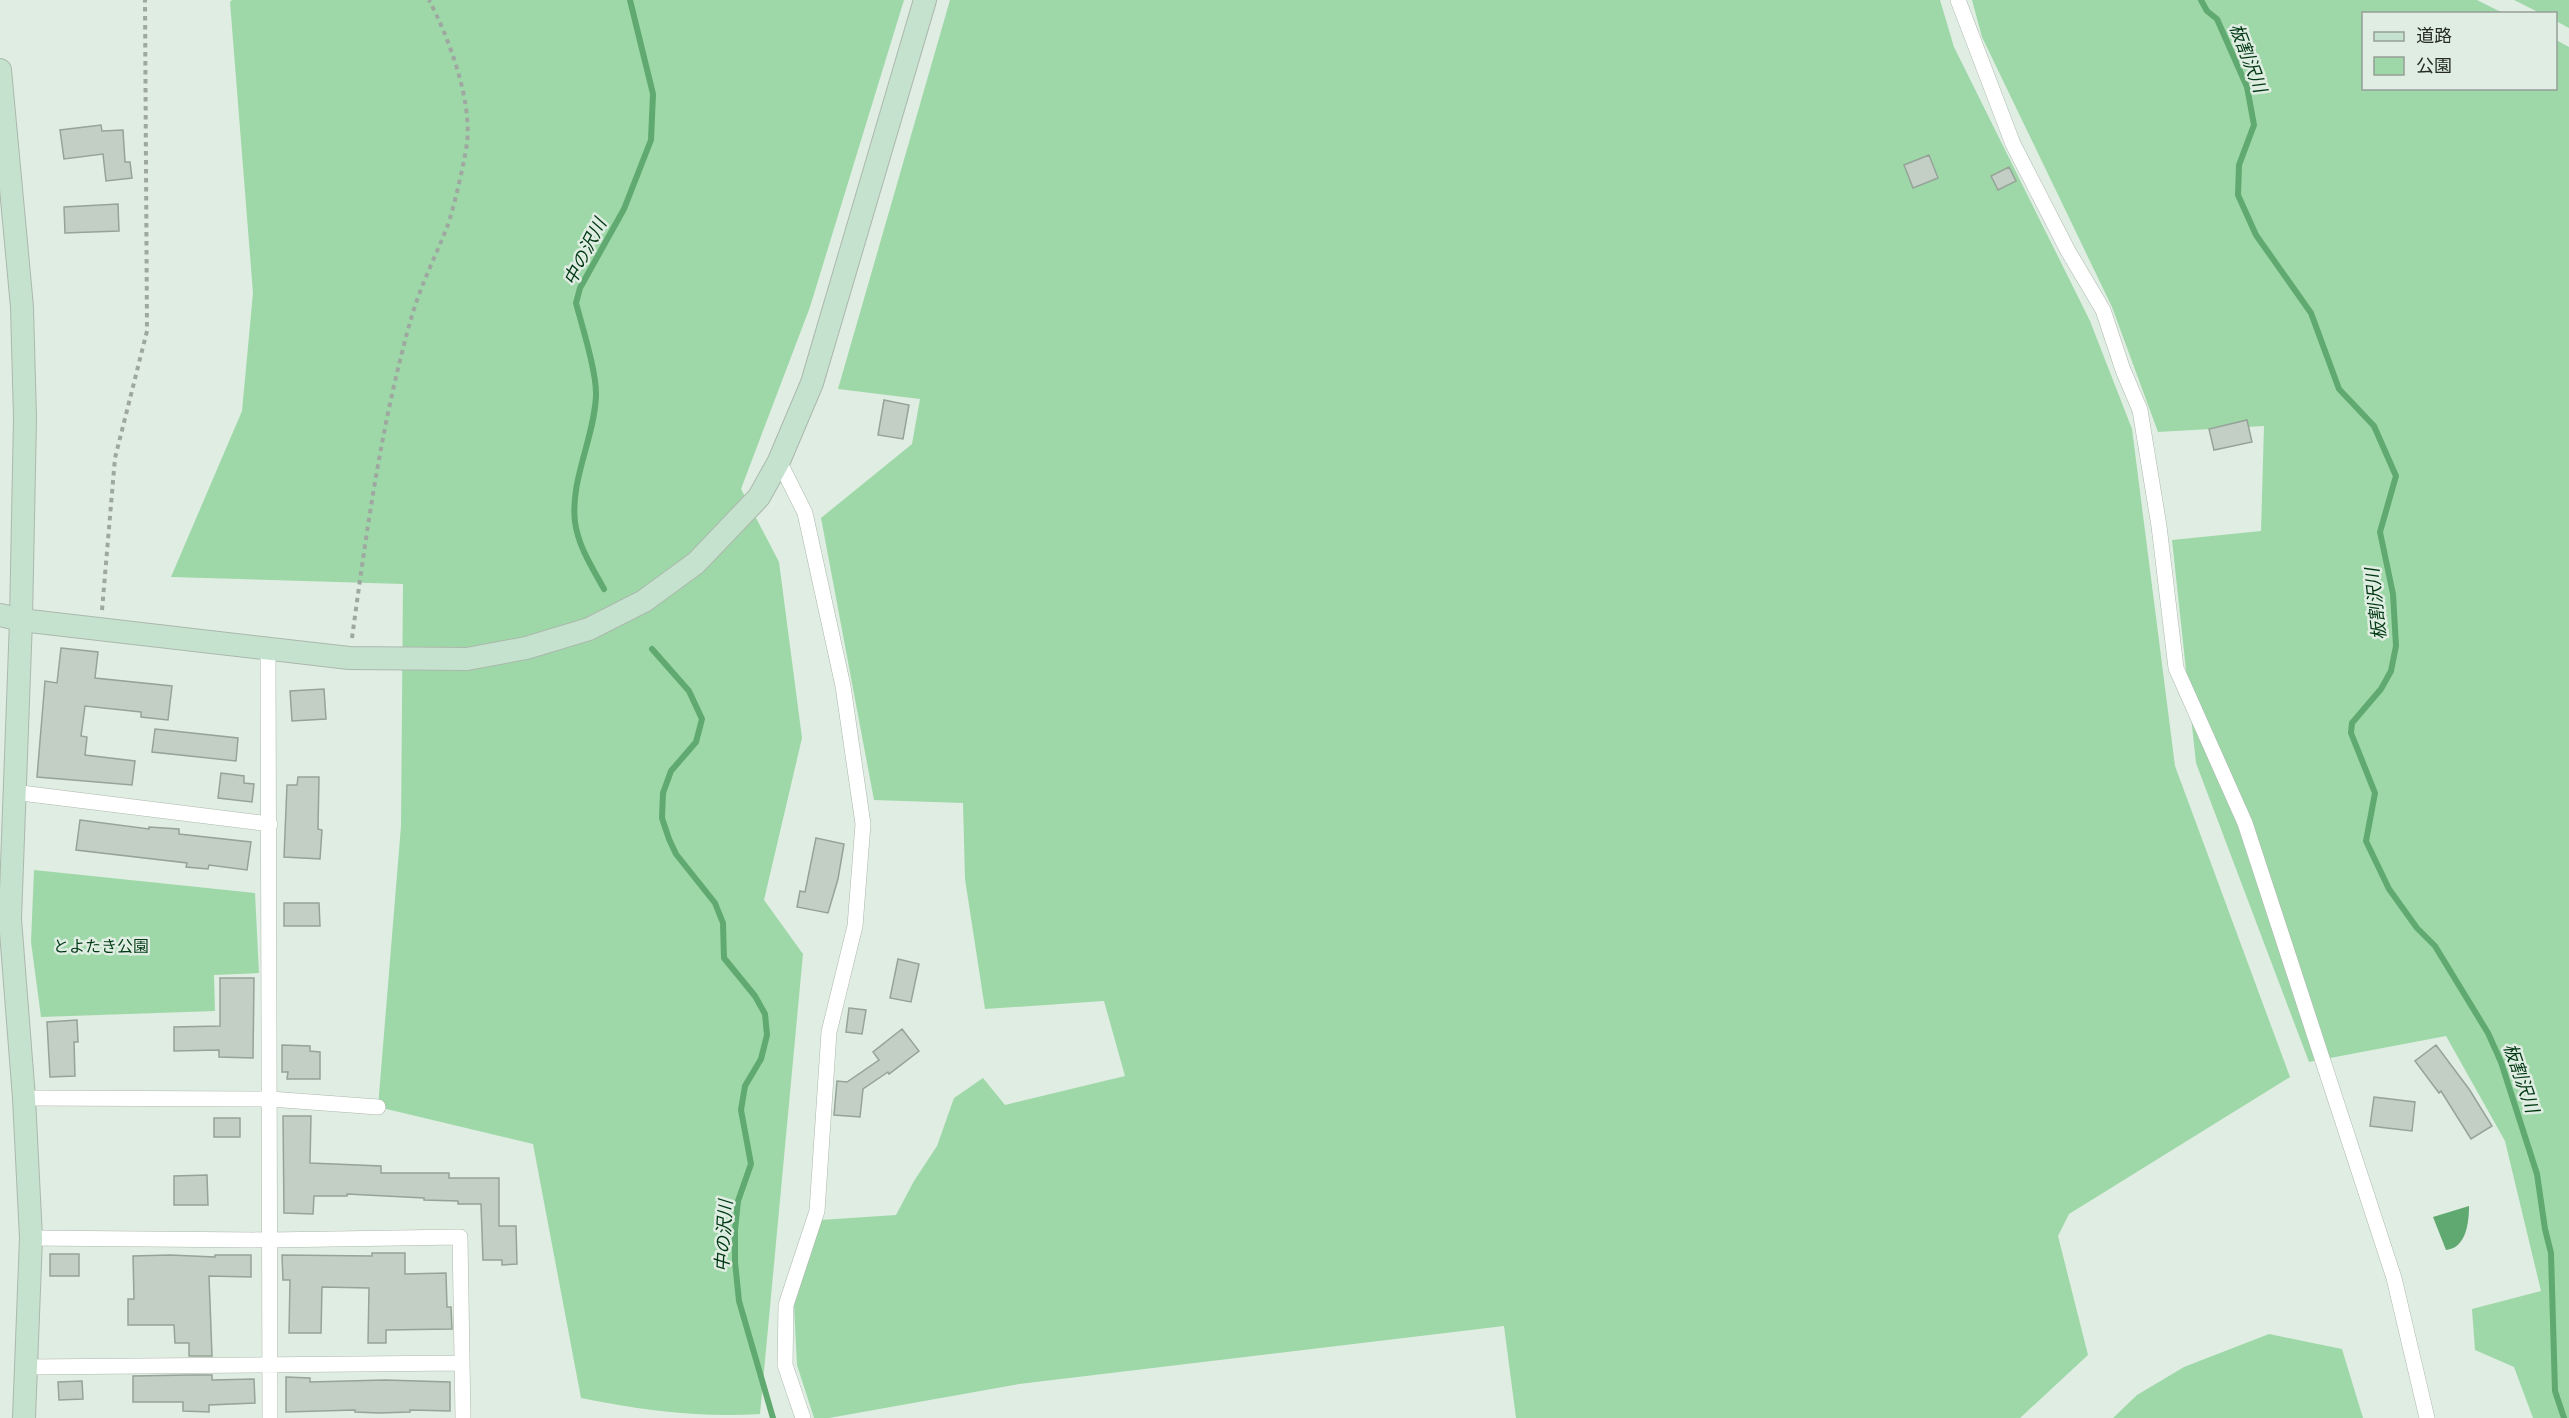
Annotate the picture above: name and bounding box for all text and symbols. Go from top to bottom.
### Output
legend [2362,12,2557,90]
water label: 板割沢川 [2225,20,2272,97]
text: 道路 [2416,25,2452,47]
text: 公園 [2416,55,2452,77]
water label: 中の沢川 [559,213,612,289]
water label: 板割沢川 [2361,565,2391,641]
park label: とよたき公園 [53,937,149,956]
water label: 板割沢川 [2499,1040,2544,1118]
water label: 中の沢川 [711,1197,737,1273]

